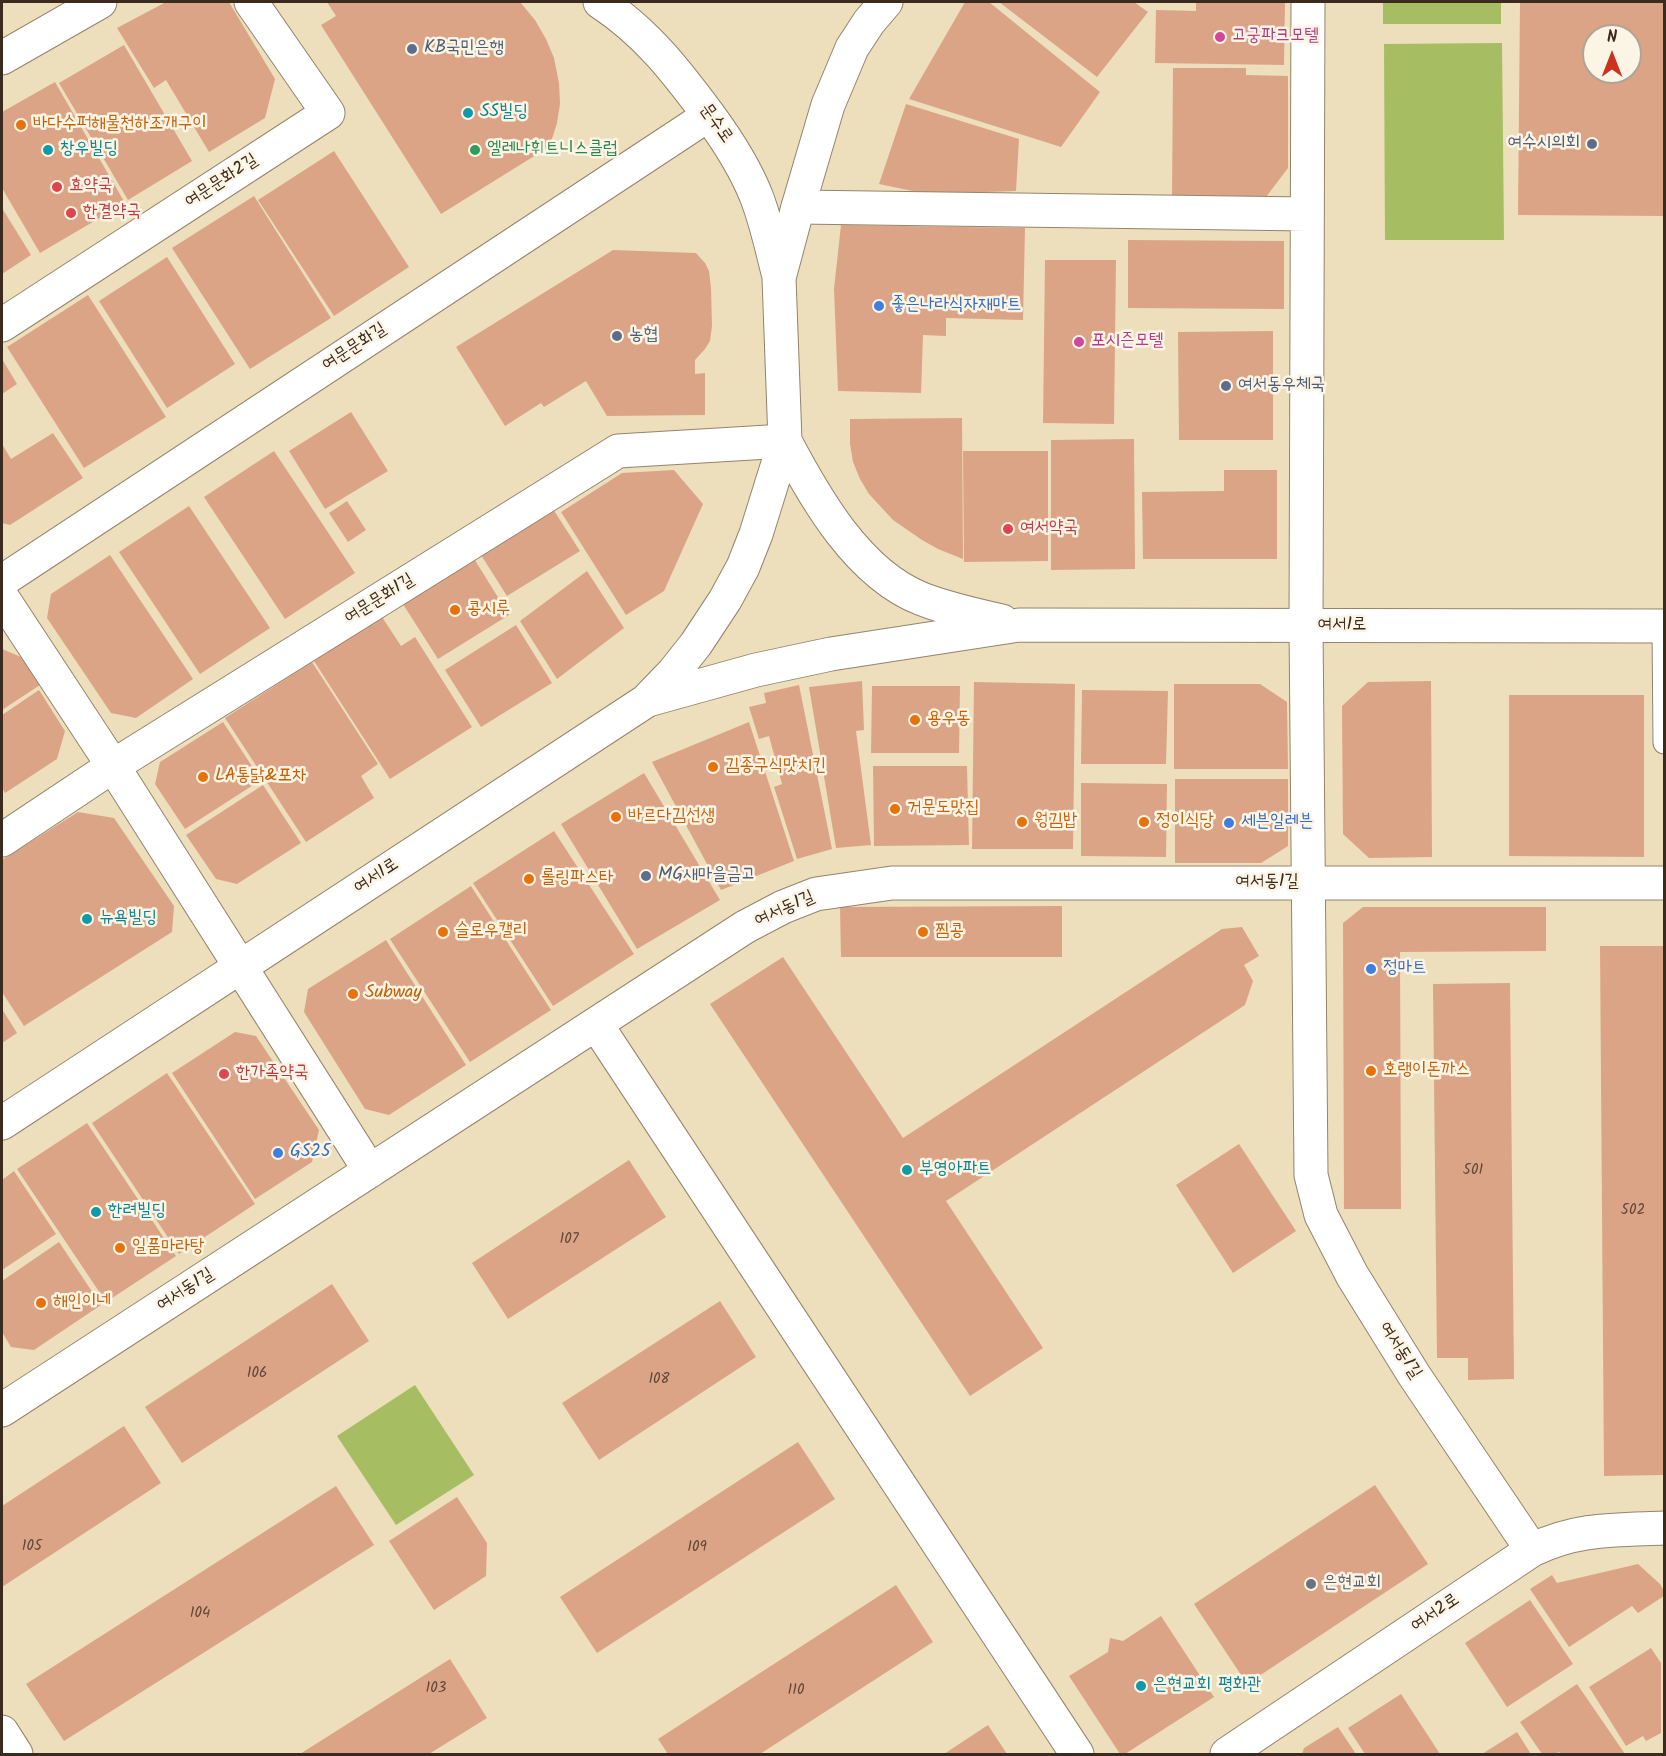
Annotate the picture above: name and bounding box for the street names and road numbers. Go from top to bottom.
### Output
street label: 문수로 [694,100,736,148]
street label: 여문문화2길 [181,150,263,214]
street label: 여문문화길 [319,319,391,377]
street label: 여문문화1길 [341,570,419,630]
street label: 여서1로 [1317,615,1367,637]
street label: 여서1로 [351,855,403,899]
street label: 여서동1길 [1235,872,1299,894]
street label: 여서동1길 [752,887,818,933]
street label: 여서동1길 [153,1265,219,1317]
street label: 여서동1길 [1373,1318,1425,1384]
street label: 여서2로 [1408,1590,1464,1638]

